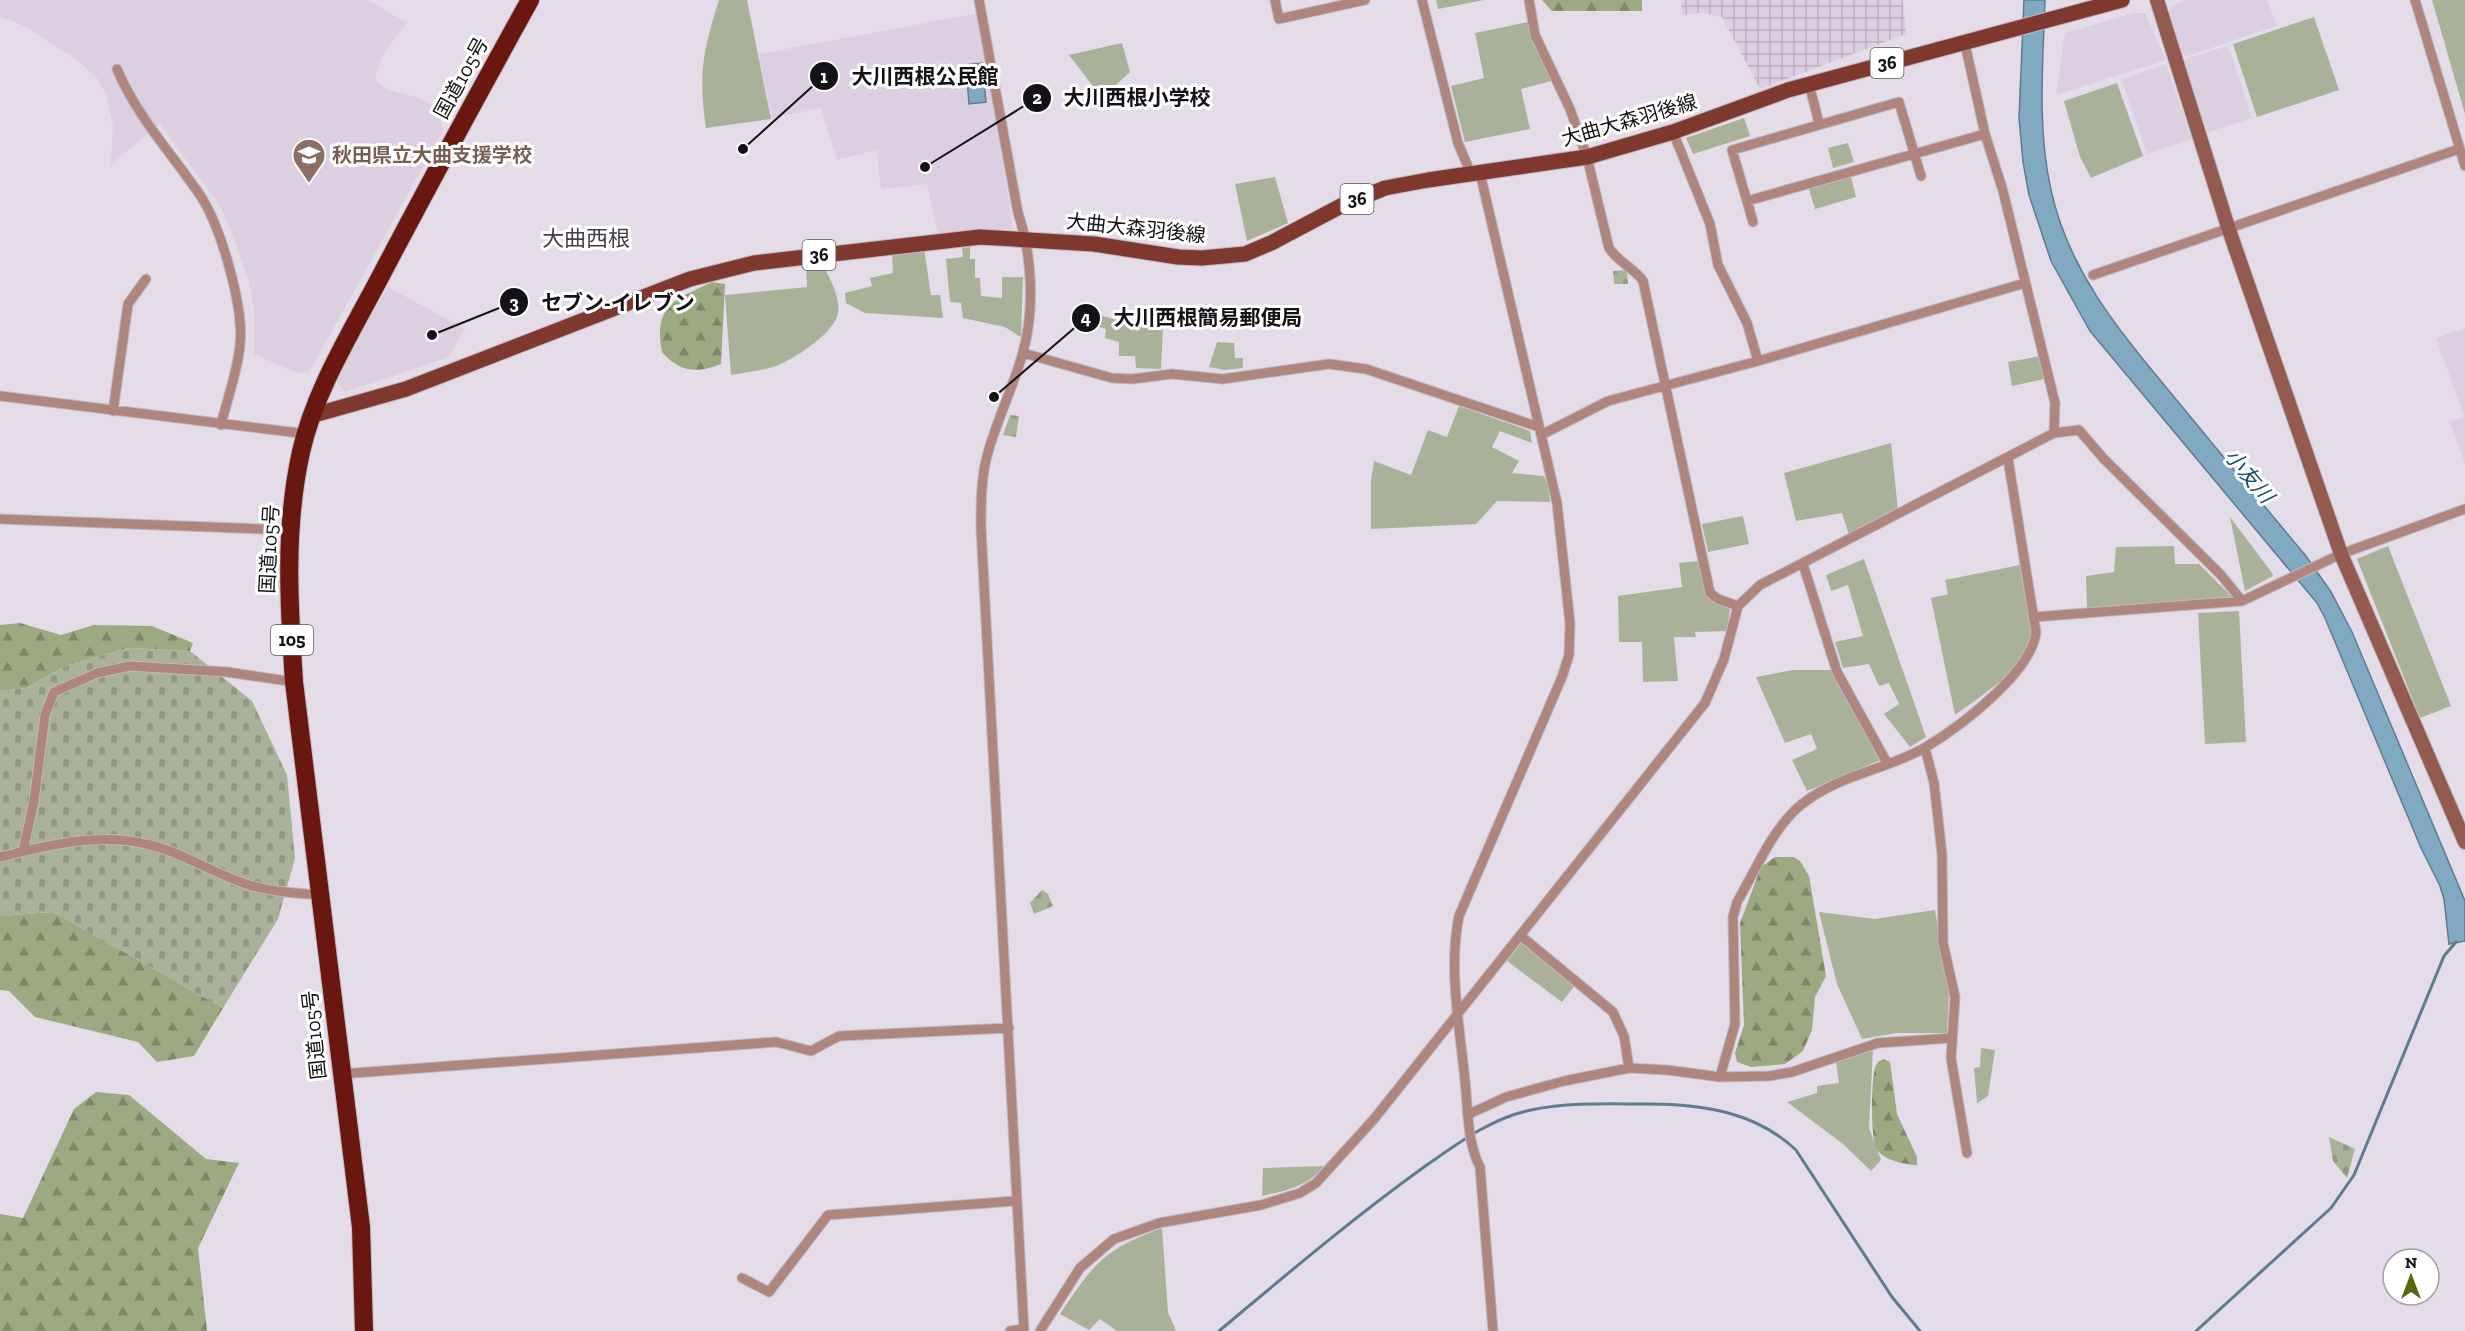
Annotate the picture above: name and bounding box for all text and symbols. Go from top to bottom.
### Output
street label: 国道105号 [429,33,493,123]
road number: 36 [1870,48,1904,78]
callout: 大川西根公民館 [809,57,1010,96]
text: 大川西根公民館 [852,64,999,89]
text: 1 [820,66,828,88]
callout: 大川西根小学校 [1022,78,1223,117]
text: 大川西根小学校 [1064,85,1211,110]
text: 2 [1032,87,1042,109]
street label: 大曲大森羽後線 [1558,89,1700,151]
school or university icon: 秋田県立大曲支援学校 [291,137,327,184]
place label: 秋田県立大曲支援学校 [332,143,532,167]
road number: 36 [1340,184,1374,214]
street label: 大曲大森羽後線 [1065,209,1207,247]
district label: 大曲西根 [542,225,630,252]
road number: 36 [802,240,836,270]
callout: セブン-イレブン [499,283,707,322]
text: セブン-イレブン [541,290,695,315]
text: 3 [509,292,519,314]
callout: 大川西根簡易郵便局 [1071,298,1314,337]
text: 大川西根簡易郵便局 [1114,305,1303,330]
text: 4 [1081,307,1091,329]
water label: 小友川 [2220,444,2280,509]
street label: 国道105号 [255,504,283,594]
road number: 105 [271,625,313,655]
street label: 国道105号 [297,989,331,1081]
north arrow [2381,1247,2441,1307]
text: N [2405,1253,2417,1272]

